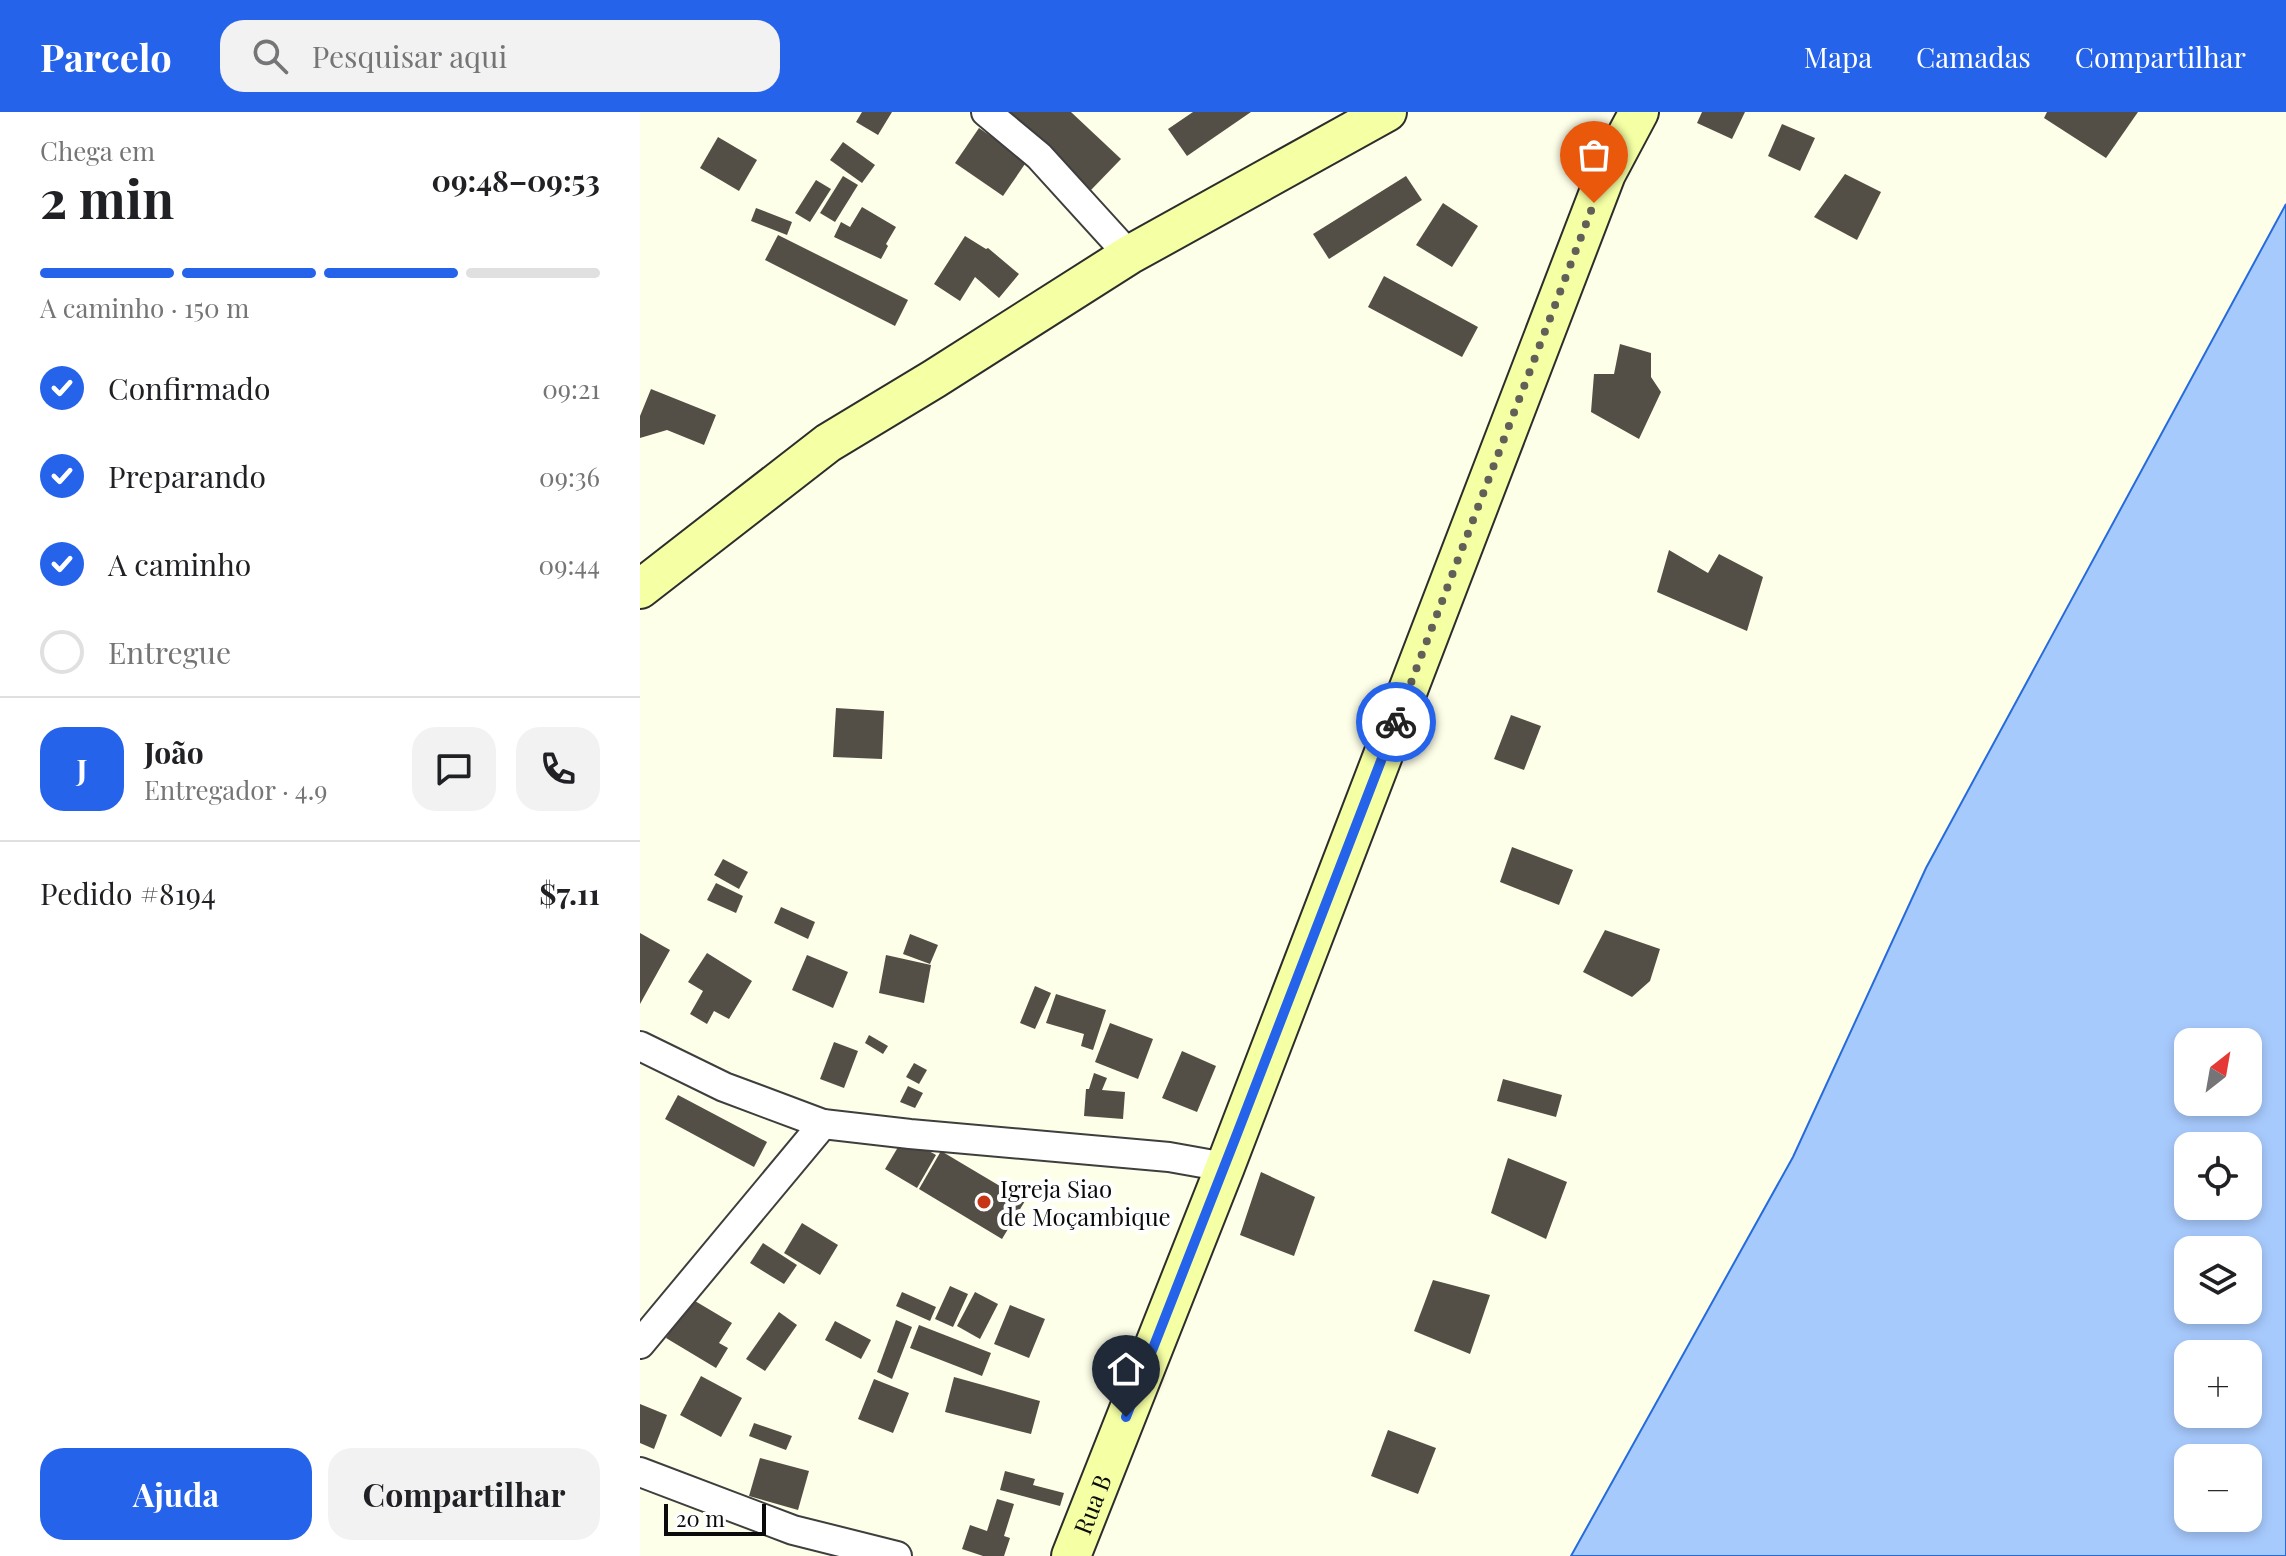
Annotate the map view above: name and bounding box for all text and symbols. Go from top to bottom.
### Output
search box [220,20,780,92]
text: Parcelo [40,31,172,82]
icon: search [248,34,292,78]
text: Pesquisar aqui [312,36,507,76]
text: Mapa [1804,38,1872,75]
text: Camadas [1916,38,2031,75]
text: Compartilhar [2075,38,2246,75]
pin [1560,121,1628,203]
text: Chega em [40,133,155,168]
icon: bag [1572,133,1616,177]
text: 09:48–09:53 [432,160,600,200]
text: 2 min [40,163,174,232]
text: A caminho · 150 m [40,290,249,325]
icon: check [40,366,84,410]
text: Confirmado [108,368,270,408]
text: 09:21 [542,371,600,406]
icon: check [40,454,84,498]
text: Preparando [108,456,266,496]
text: 09:36 [539,459,600,494]
icon: check [40,542,84,586]
text: A caminho [108,544,251,584]
text: 09:44 [539,547,600,582]
text: Entregue [108,632,231,672]
courier [1356,682,1436,762]
icon: bike [1374,700,1418,744]
button: chat [412,727,496,811]
button: phone [516,727,600,811]
text: João [144,732,204,772]
text: J [77,749,87,789]
text: Entregador · 4.9 [144,772,327,807]
text: Pedido #8194 [40,873,216,913]
text: $7.11 [539,873,600,913]
north arrow [2174,1028,2262,1116]
map controls [2174,1028,2262,1532]
button: locate [2174,1132,2262,1220]
place label: Igreja Siao de Moçambique [1000,1172,1171,1232]
marker: Igreja Siao de Moçambique [975,1193,993,1211]
button: layers [2174,1236,2262,1324]
pin [1092,1335,1160,1417]
button: + [2174,1340,2262,1428]
icon: home [1104,1347,1148,1391]
button: − [2174,1444,2262,1532]
button: Ajuda [40,1448,312,1540]
button: Compartilhar [328,1448,600,1540]
street label: Rua B [1065,1469,1118,1539]
scale bar [664,1500,766,1536]
text: 20 m [676,1503,725,1533]

